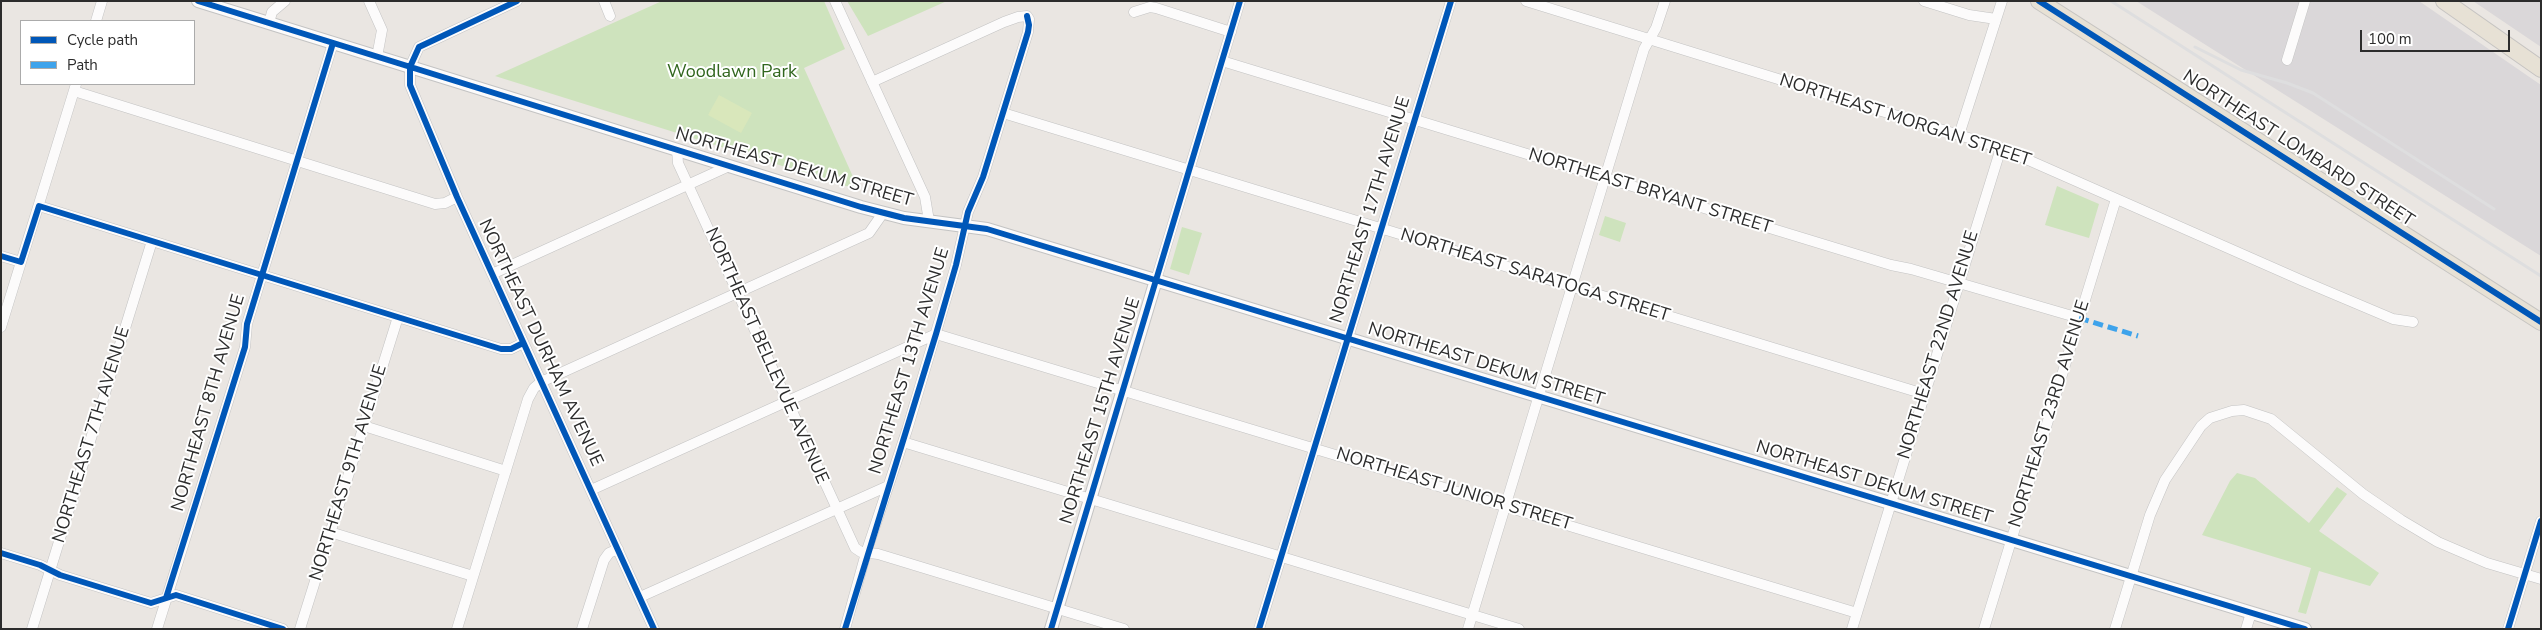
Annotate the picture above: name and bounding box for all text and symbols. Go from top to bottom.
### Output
legend [20,20,195,85]
scale bar [2362,20,2512,52]
text: 100 m [2368,29,2412,49]
text: Cycle path [67,30,138,50]
text: Path [67,55,98,75]
park label: Woodlawn Park [667,62,797,84]
street label: NORTHEAST LOMBARD STREET [2178,66,2418,232]
street label: NORTHEAST MORGAN STREET [1776,70,2034,172]
street label: NORTHEAST 17TH AVENUE [1326,94,1416,326]
street label: NORTHEAST DEKUM STREET [673,124,915,212]
street label: NORTHEAST BRYANT STREET [1526,145,1774,239]
street label: NORTHEAST DURHAM AVENUE [473,216,607,470]
street label: NORTHEAST BELLEVUE AVENUE [700,225,832,487]
street label: NORTHEAST SARATOGA STREET [1398,225,1672,327]
street label: NORTHEAST 22ND AVENUE [1894,228,1984,462]
street label: NORTHEAST 13TH AVENUE [865,245,955,477]
street label: NORTHEAST 8TH AVENUE [168,292,250,514]
street label: NORTHEAST 15TH AVENUE [1056,295,1146,527]
street label: NORTHEAST 23RD AVENUE [2005,298,2095,530]
street label: NORTHEAST DEKUM STREET [1365,319,1607,411]
street label: NORTHEAST 7TH AVENUE [49,324,135,546]
street label: NORTHEAST 9TH AVENUE [306,362,392,584]
street label: NORTHEAST DEKUM STREET [1753,437,1995,529]
street label: NORTHEAST JUNIOR STREET [1333,444,1575,536]

